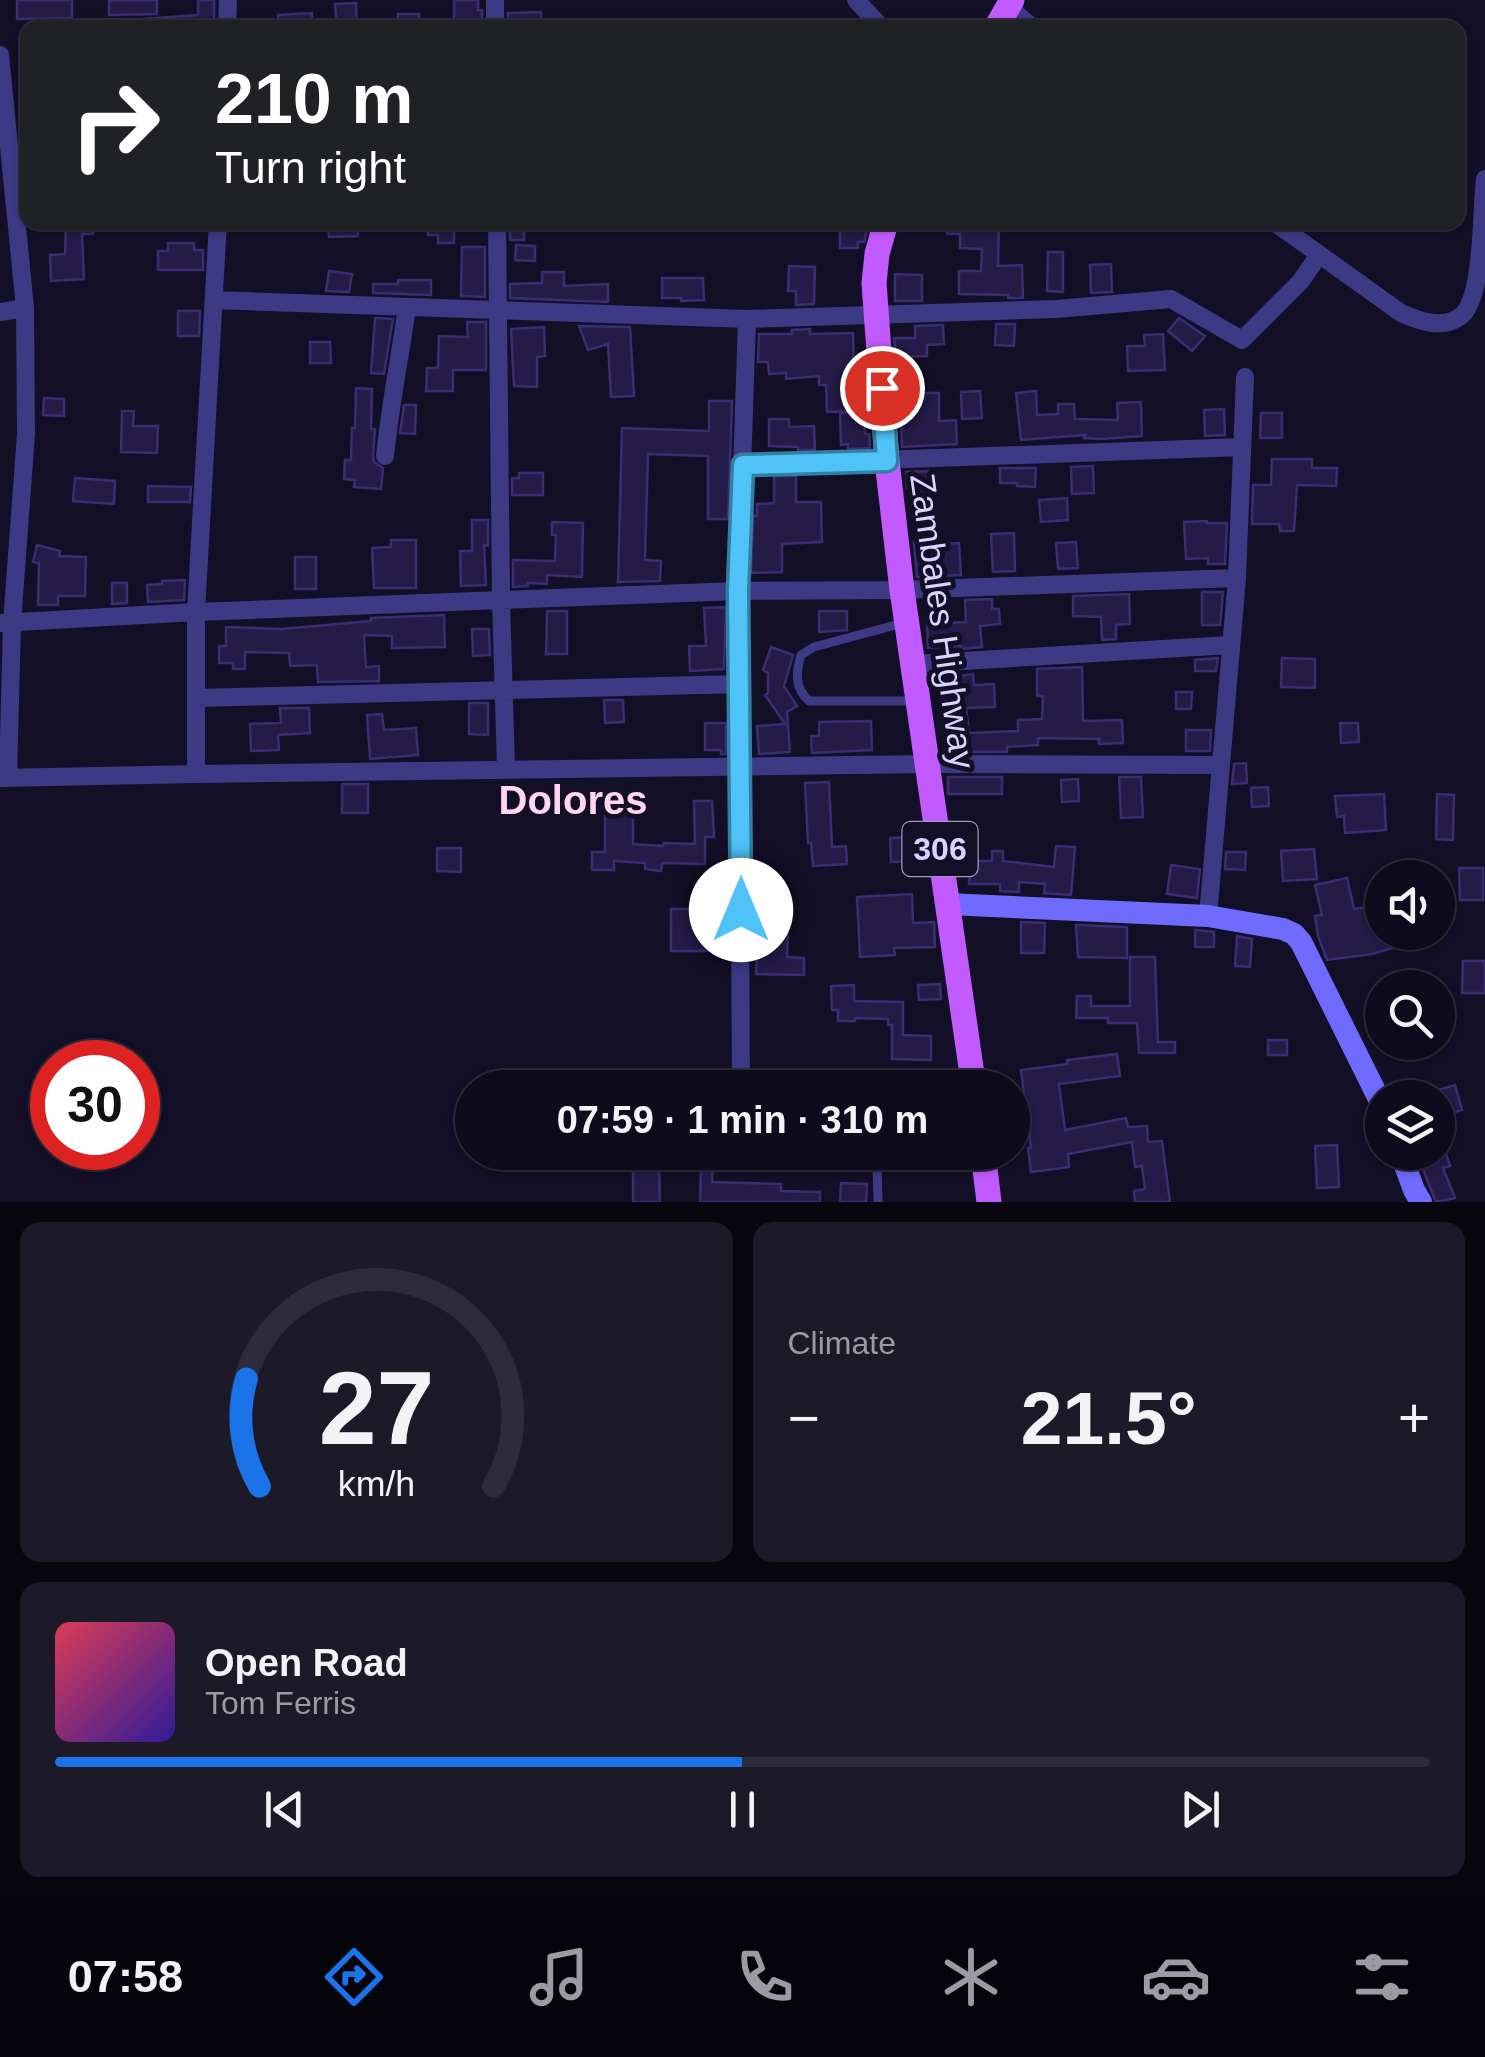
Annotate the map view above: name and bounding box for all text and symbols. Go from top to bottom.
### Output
icon: right [50,60,180,190]
text: 210 m [215,60,413,138]
text: Turn right [215,142,406,193]
pin [840,346,925,431]
icon: arrive [855,361,910,416]
street label: Zambales Highway [903,471,983,772]
district label: Dolores [499,778,647,822]
road number: 306 [902,822,978,876]
position arrow [689,858,793,962]
map controls [1365,860,1455,1170]
button: sound [1365,860,1455,950]
button: search [1365,970,1455,1060]
speed limit sign: 30 [30,1040,160,1170]
button: layers [1365,1080,1455,1170]
text: 07:59 · 1 min · 310 m [557,1099,928,1141]
text: Climate [788,1325,896,1361]
text: 27 [318,1350,434,1466]
text: 21.5° [1021,1376,1197,1460]
text: − [788,1387,820,1449]
text: + [1398,1387,1430,1449]
text: km/h [338,1464,415,1504]
text: Open Road [205,1642,408,1684]
text: Tom Ferris [205,1685,356,1721]
icon: previous [257,1782,312,1837]
icon: pause [715,1782,770,1837]
icon: next [1173,1782,1228,1837]
icon: directions [319,1942,389,2012]
icon: music [524,1942,594,2012]
icon: phone [730,1942,800,2012]
icon: climate [936,1942,1006,2012]
icon: car [1141,1942,1211,2012]
icon: filters [1347,1942,1417,2012]
text: 07:58 [68,1951,183,2002]

